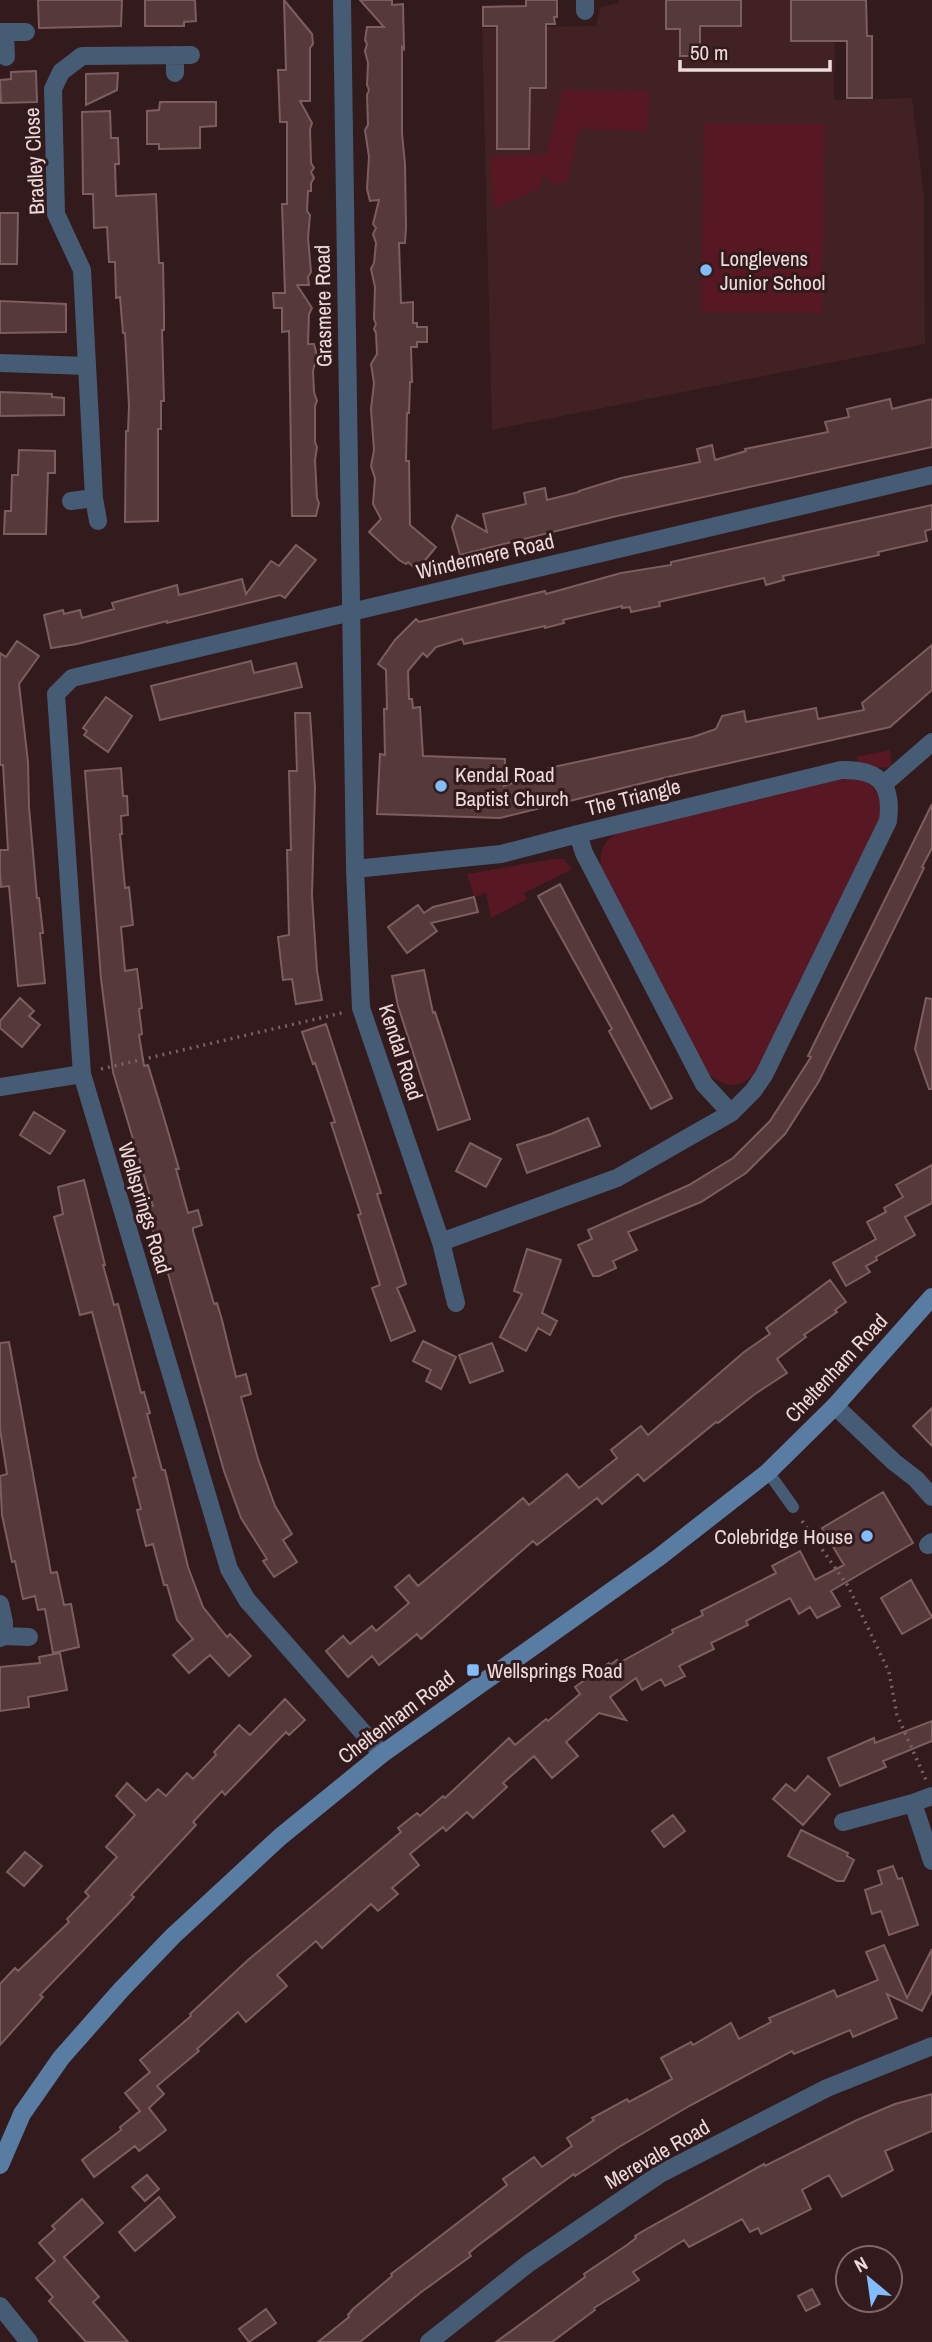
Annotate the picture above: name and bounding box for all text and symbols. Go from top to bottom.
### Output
scale bar [680,28,830,72]
text: 50 m [690,38,728,67]
street label: Bradley Close [17,107,51,215]
place label: Longlevens Junior School [720,244,825,297]
street label: Grasmere Road [307,245,339,367]
marker: Longlevens Junior School [698,262,714,278]
street label: Windermere Road [413,526,557,586]
place label: Kendal Road Baptist Church [455,760,569,813]
street label: The Triangle [583,771,683,823]
marker: Kendal Road Baptist Church [433,778,449,794]
street label: Kendal Road [372,1000,430,1104]
street label: Wellsprings Road [111,1139,179,1277]
street label: Cheltenham Road [778,1307,894,1429]
place label: Colebridge House [714,1522,853,1551]
marker: Colebridge House [859,1528,875,1544]
place label: Wellsprings Road [487,1656,623,1685]
marker: Wellsprings Road [465,1662,481,1678]
street label: Cheltenham Road [332,1664,460,1770]
street label: Merevale Road [599,2112,715,2196]
north arrow [834,2244,904,2314]
text: N [850,2250,872,2278]

